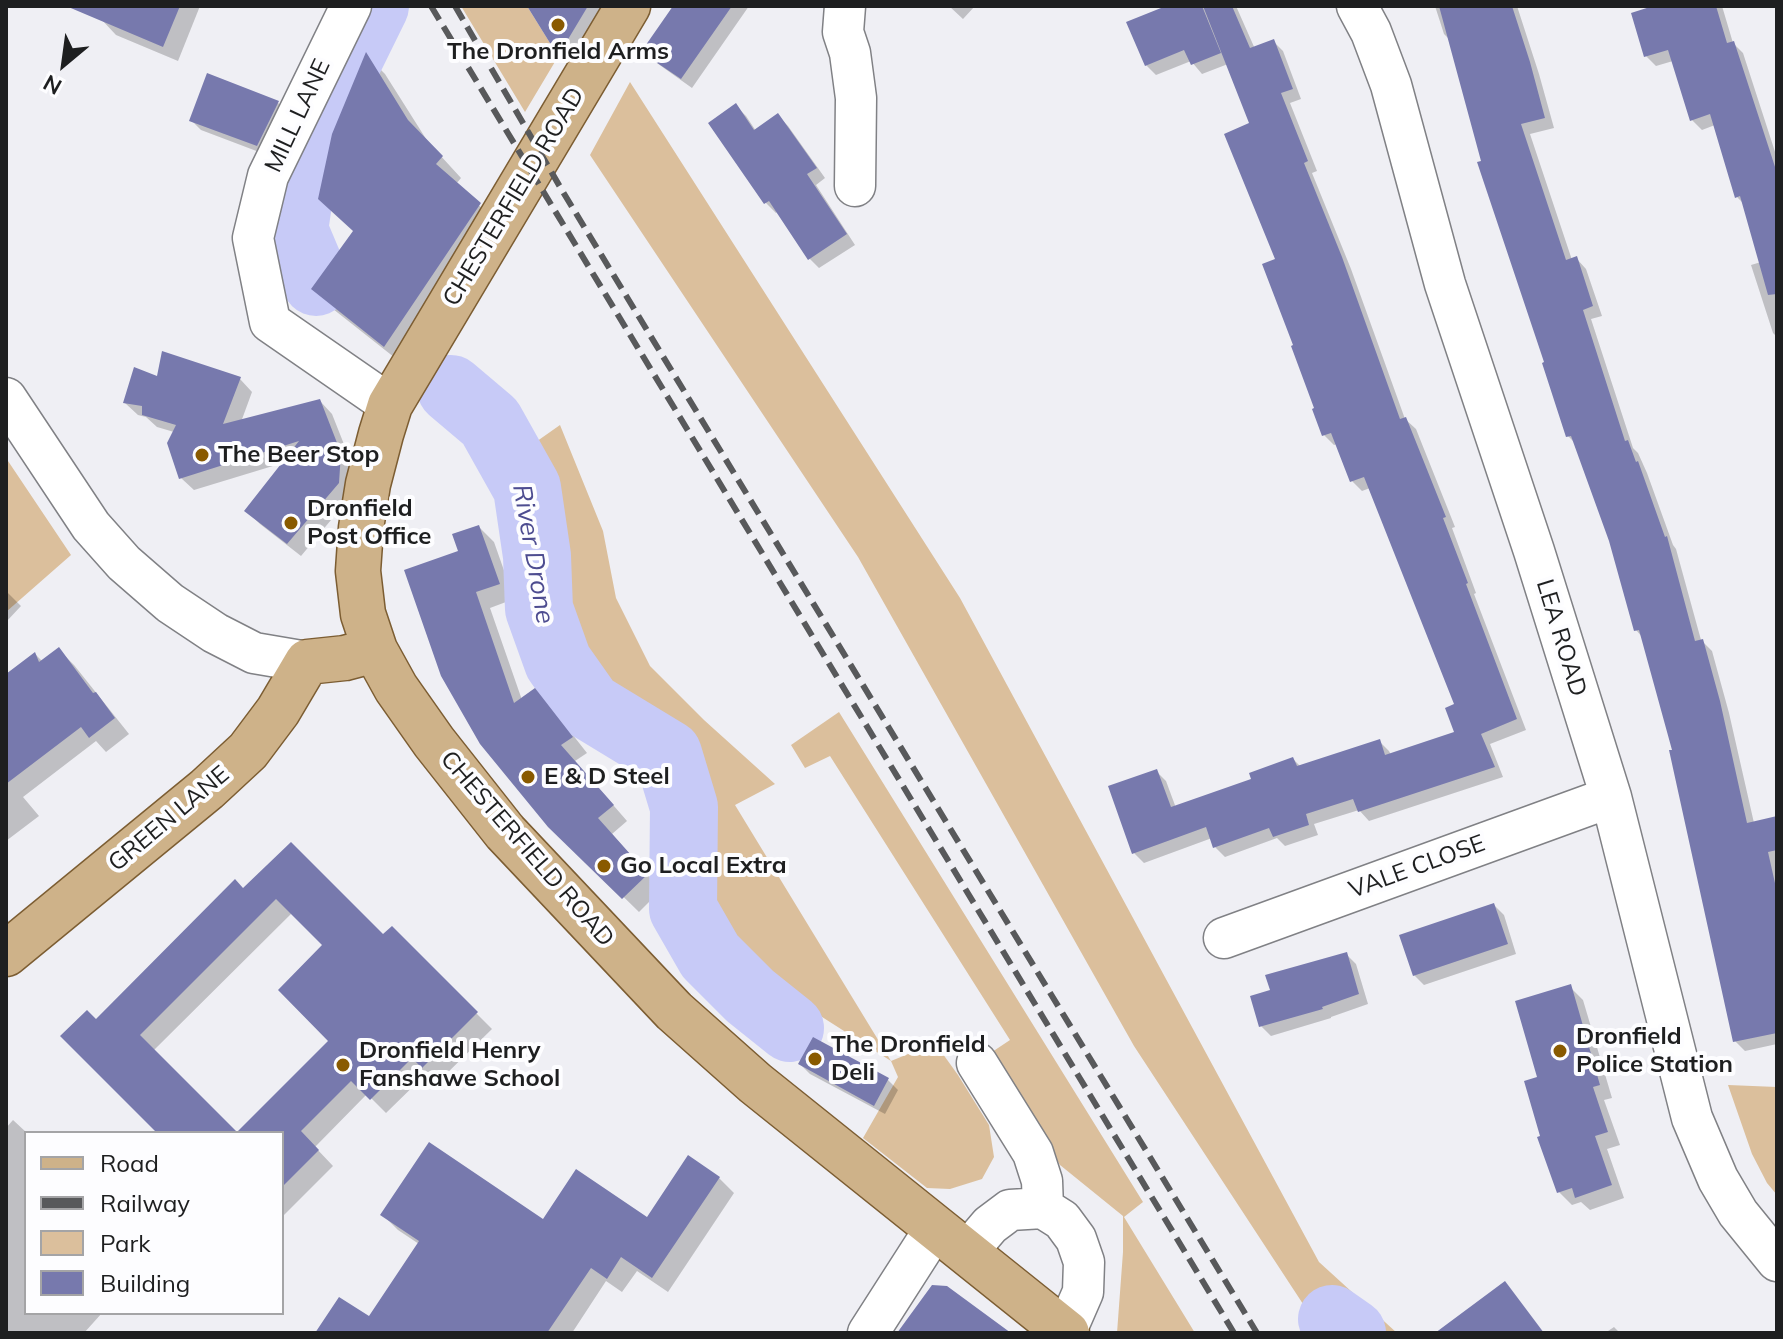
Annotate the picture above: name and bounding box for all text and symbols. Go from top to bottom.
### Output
marker: The Dronfield Arms [549,16,567,34]
north arrow [24,24,104,104]
place label: The Dronfield Arms [447,38,669,66]
street label: MILL LANE [259,55,337,177]
text: N [38,69,66,101]
street label: CHESTERFIELD ROAD [437,82,591,312]
place label: The Beer Stop [218,441,379,469]
marker: The Beer Stop [193,446,211,464]
water label: River Drone [505,482,561,626]
place label: Dronfield Post Office [307,495,431,551]
marker: Dronfield Post Office [282,514,300,532]
street label: LEA ROAD [1530,576,1592,700]
street label: CHESTERFIELD ROAD [434,745,620,953]
street label: GREEN LANE [103,760,235,878]
place label: E & D Steel [544,763,670,791]
marker: E & D Steel [519,768,537,786]
street label: VALE CLOSE [1345,829,1489,905]
place label: Go Local Extra [620,852,787,880]
marker: Go Local Extra [595,857,613,875]
place label: Dronfield Police Station [1576,1023,1733,1079]
place label: The Dronfield Deli [831,1031,986,1087]
place label: Dronfield Henry Fanshawe School [359,1037,560,1093]
marker: Dronfield Police Station [1551,1042,1569,1060]
marker: The Dronfield Deli [806,1050,824,1068]
marker: Dronfield Henry Fanshawe School [334,1056,352,1074]
legend [24,1131,284,1315]
text: Road [100,1148,159,1178]
text: Railway [100,1188,190,1218]
text: Park [100,1228,151,1258]
text: Building [100,1268,190,1298]

